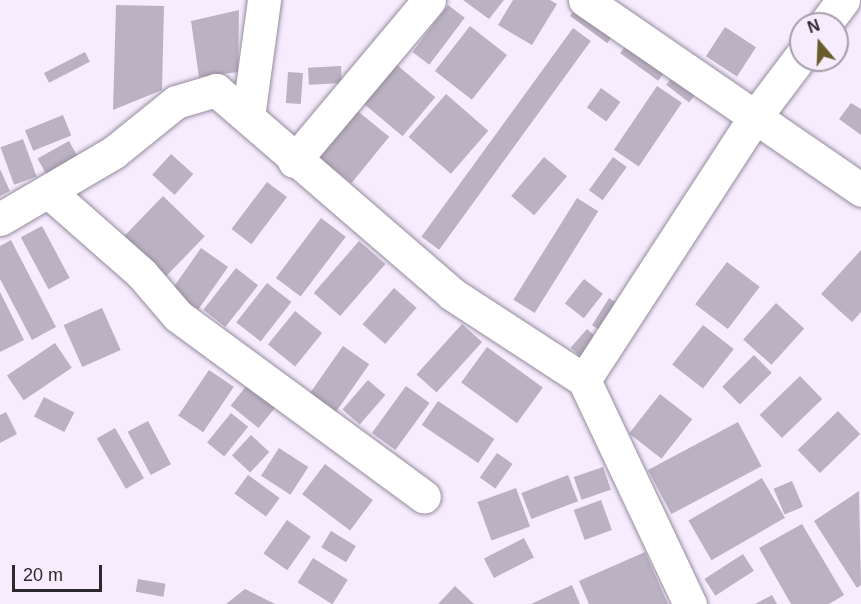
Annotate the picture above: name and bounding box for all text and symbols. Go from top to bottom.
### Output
north arrow [789,12,849,72]
text: N [805,16,822,36]
scale bar [15,553,105,591]
text: 20 m [23,565,63,585]

